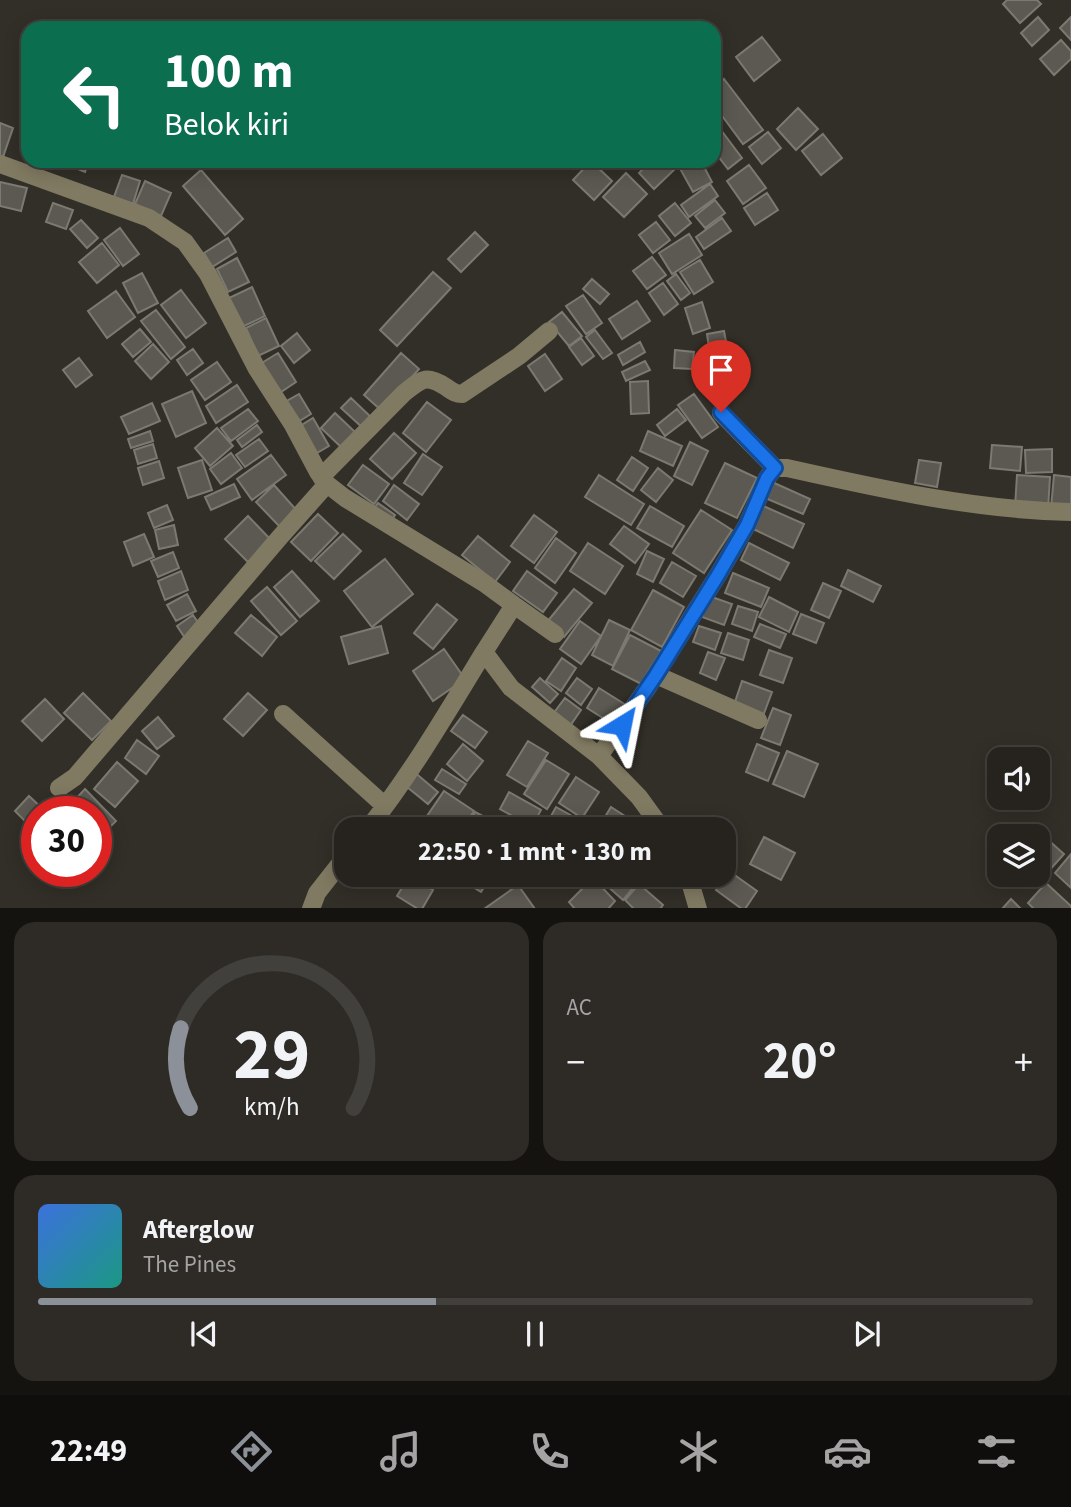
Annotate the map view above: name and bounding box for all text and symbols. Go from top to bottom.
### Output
text: 100 m [164,37,293,107]
icon: left [49,49,140,140]
text: Belok kiri [164,102,289,148]
pin [691,340,751,412]
icon: arrive [702,351,740,389]
position arrow [585,688,659,762]
map controls [987,747,1050,887]
button: sound [987,747,1050,810]
speed limit sign: 30 [21,796,112,887]
button: layers [987,824,1050,887]
text: 22:50 · 1 mnt · 130 m [418,833,652,870]
text: AC [567,991,592,1024]
text: 29 [233,1003,310,1107]
text: 20° [763,1025,837,1099]
text: − [567,1036,585,1090]
text: + [1014,1036,1033,1090]
text: km/h [244,1088,299,1124]
text: Afterglow [143,1211,254,1248]
text: The Pines [143,1248,236,1281]
icon: previous [185,1315,223,1353]
icon: pause [516,1315,554,1353]
icon: next [848,1315,886,1353]
icon: directions [227,1427,276,1476]
icon: music [376,1427,425,1476]
icon: phone [525,1427,574,1476]
icon: climate [674,1427,723,1476]
icon: car [823,1427,872,1476]
icon: filters [972,1427,1021,1476]
text: 22:49 [50,1428,127,1474]

